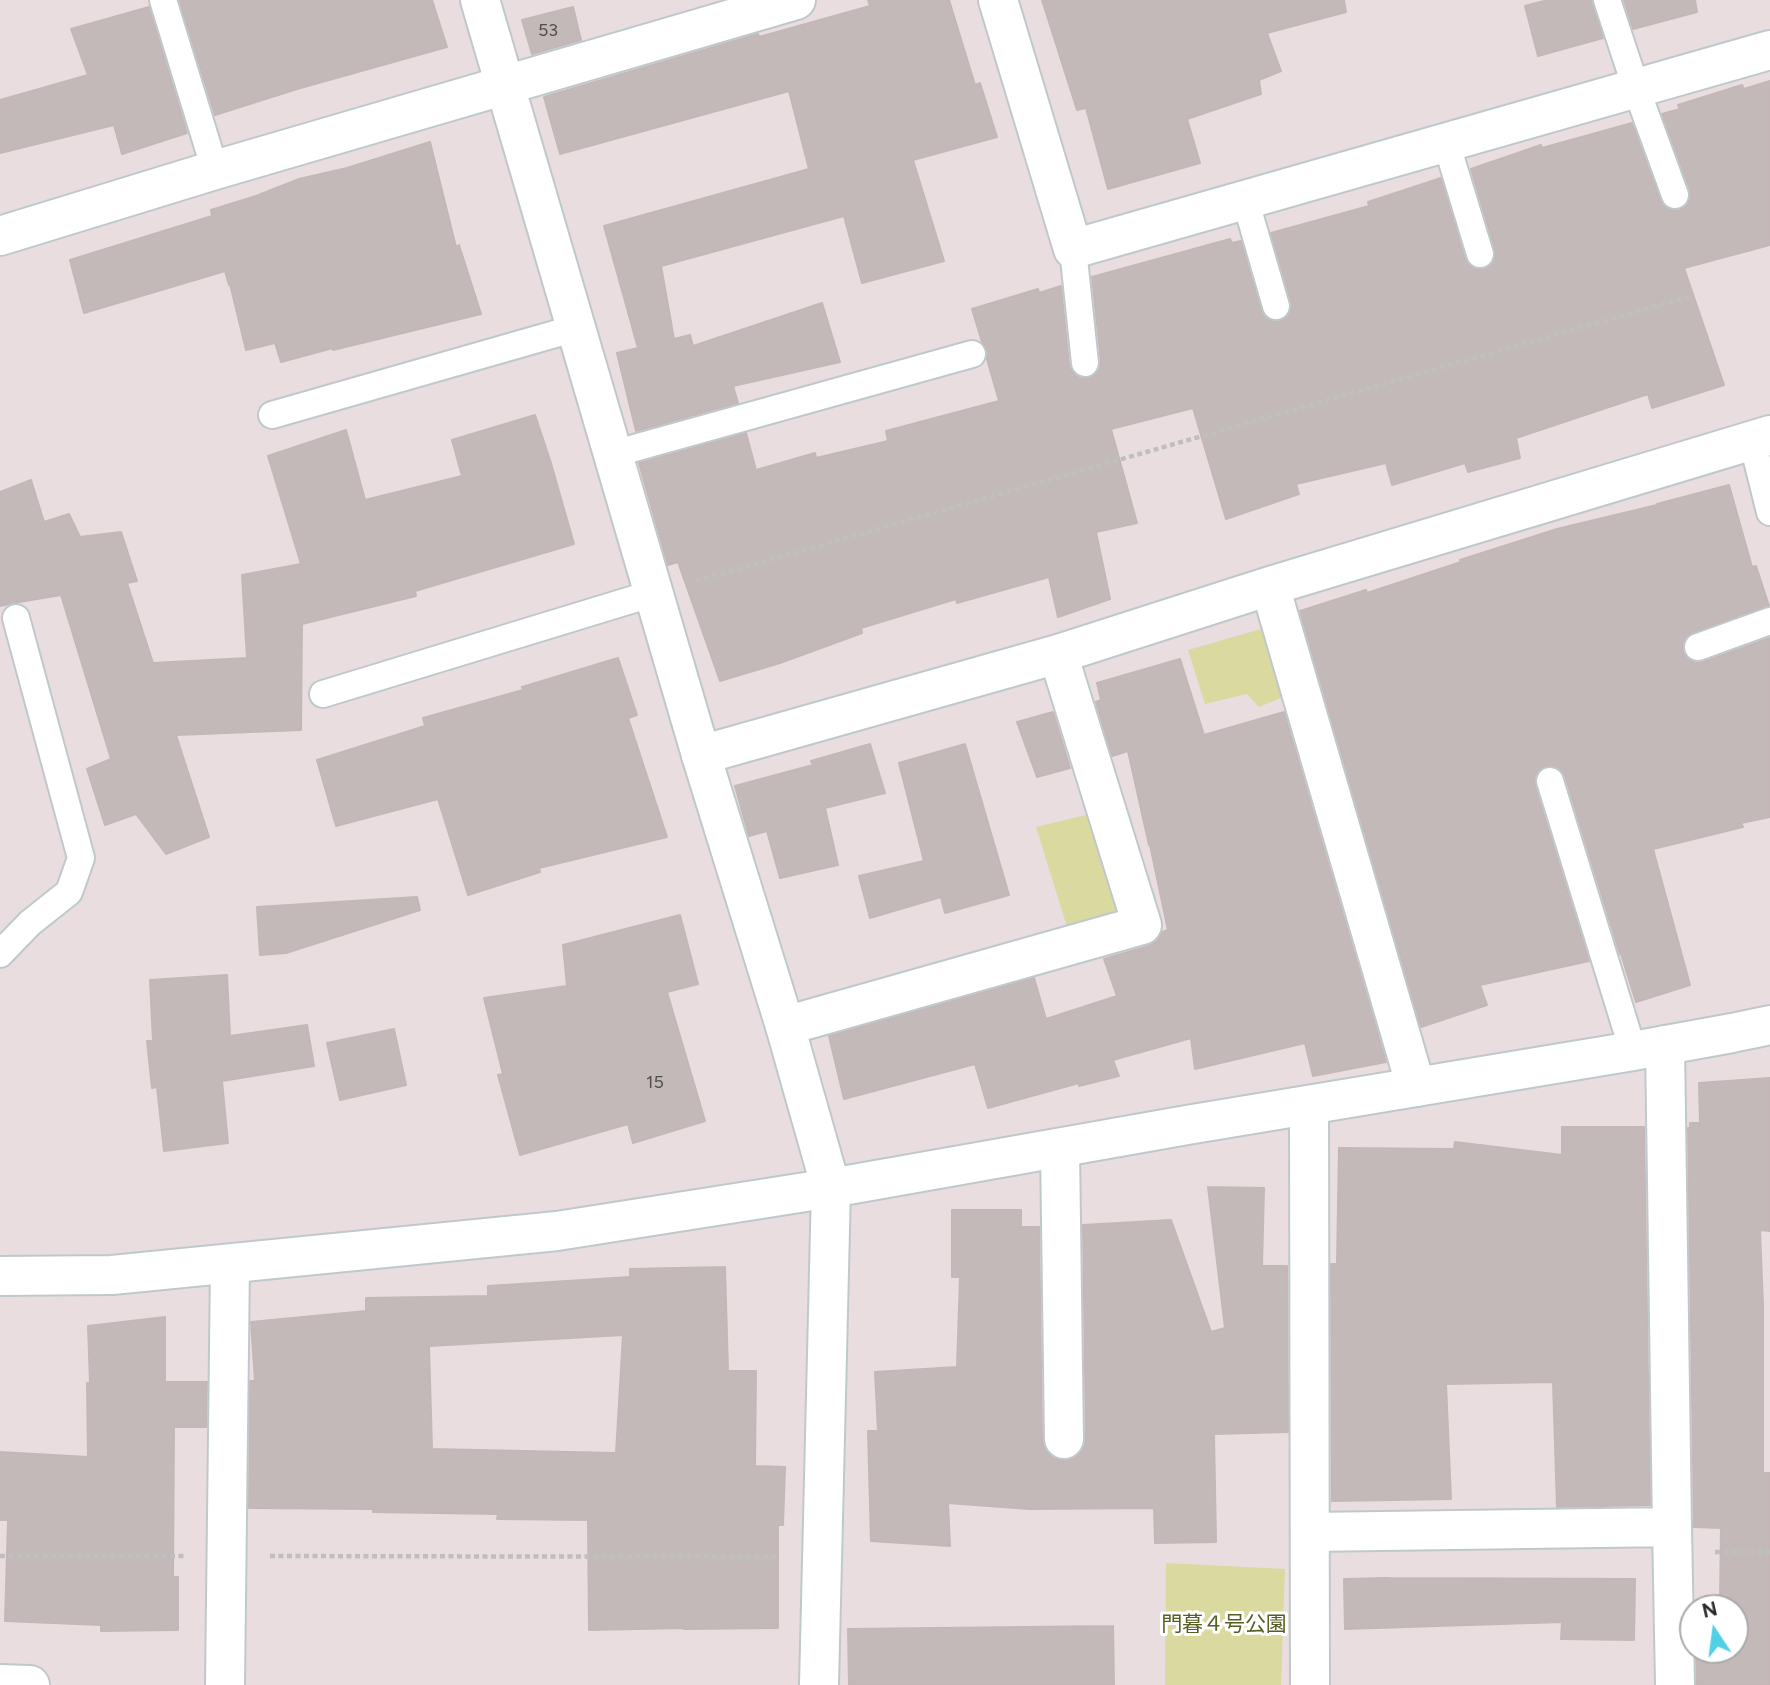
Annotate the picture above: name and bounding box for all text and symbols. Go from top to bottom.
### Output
house number: 53 [538,20,558,42]
house number: 15 [646,1072,664,1094]
north arrow [1679,1594,1749,1664]
text: N [1700,1597,1719,1623]
park label: 門暮４号公園 [1161,1612,1287,1638]

